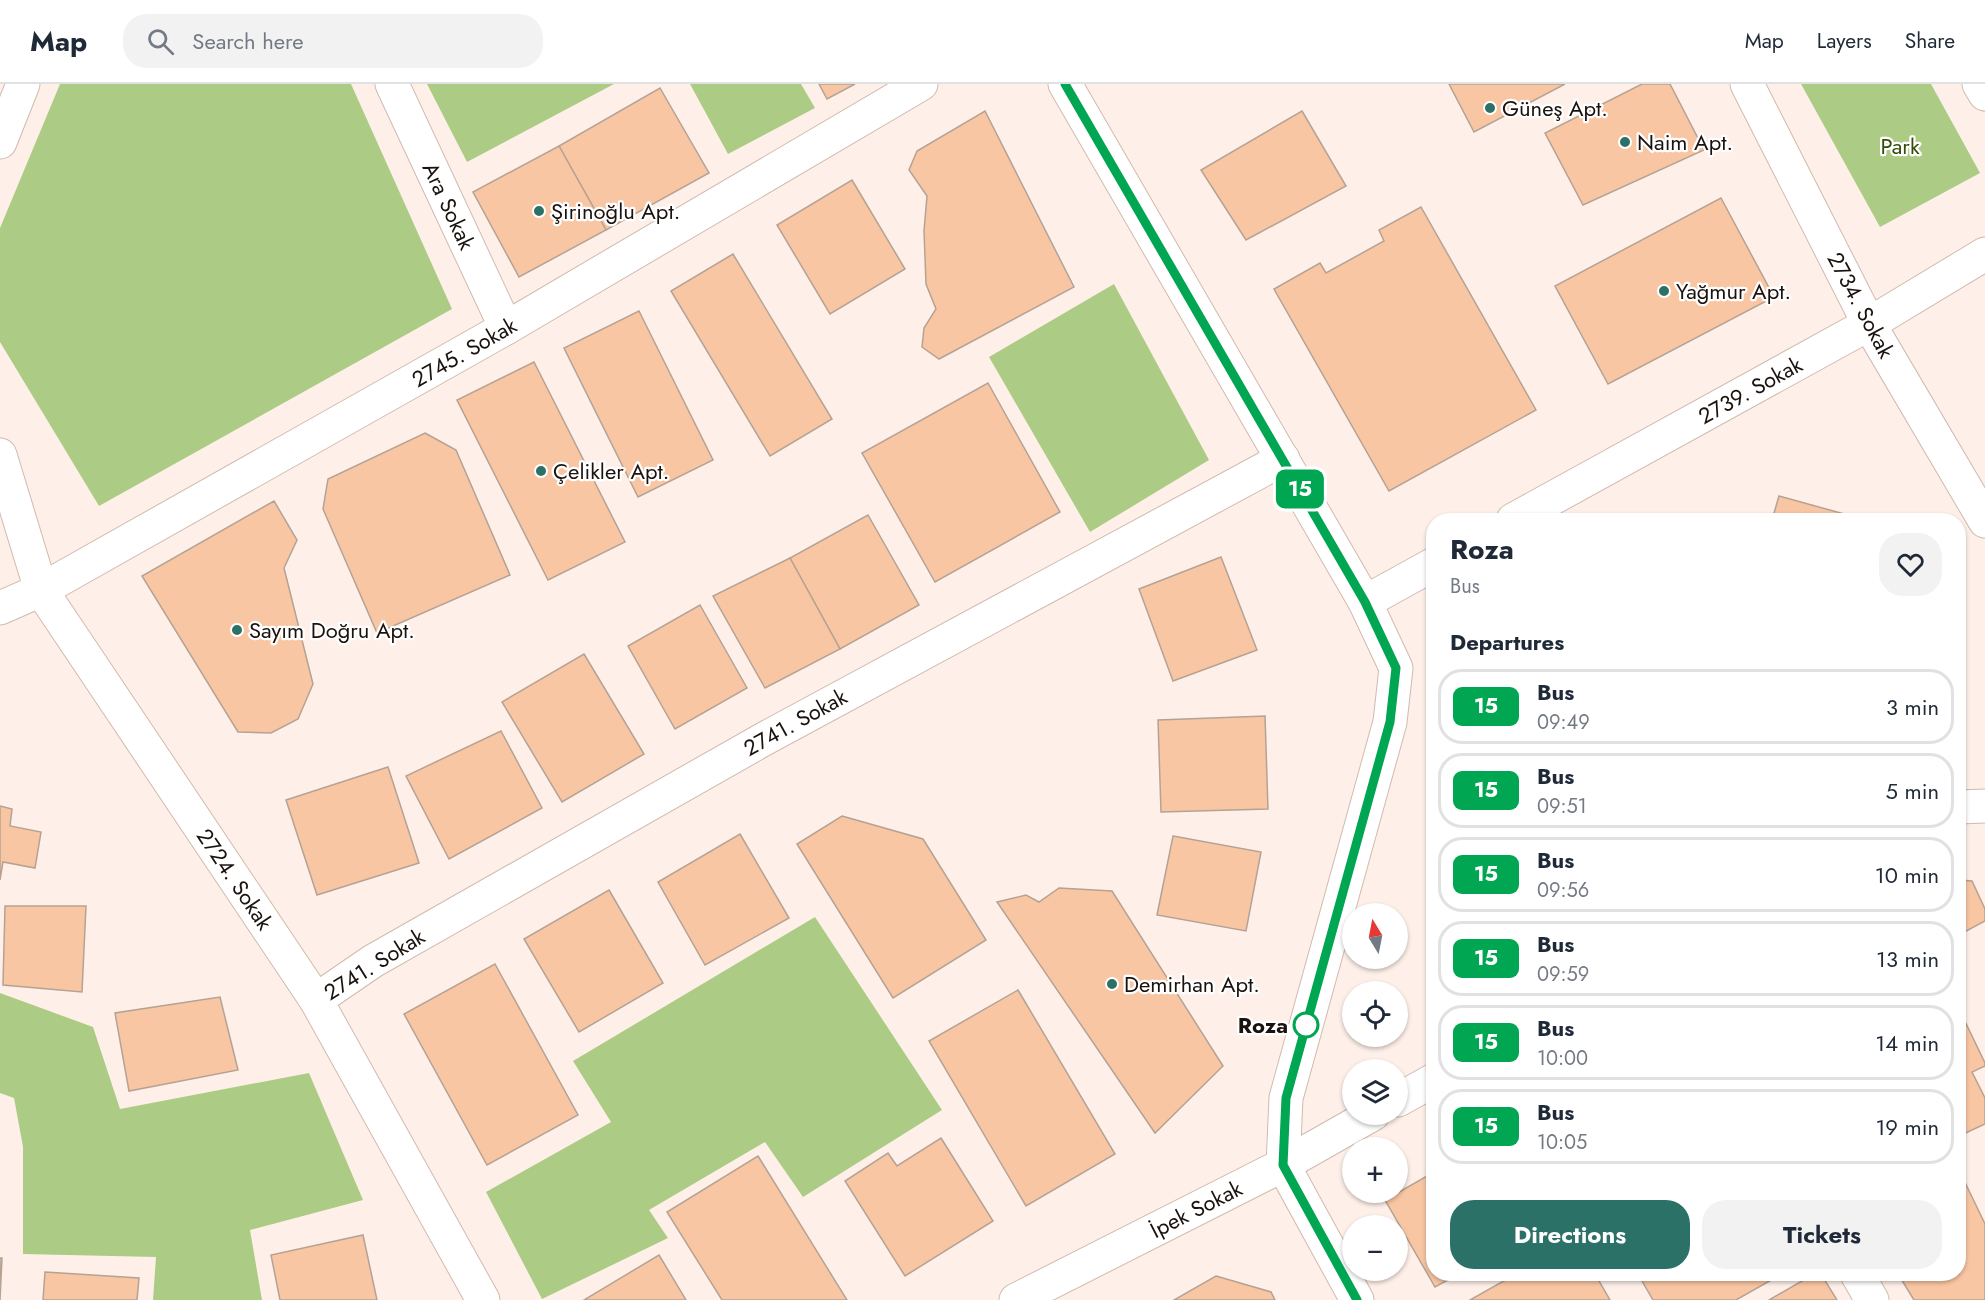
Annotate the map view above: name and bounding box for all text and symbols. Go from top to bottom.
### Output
search box [123,14,543,68]
text: Map [30,21,87,62]
icon: search [144,25,177,58]
text: Search here [192,25,304,57]
text: Map [1745,26,1784,56]
text: Layers [1817,26,1872,56]
text: Share [1905,26,1955,56]
place label: Güneş Apt. [1502,92,1608,124]
marker: Güneş Apt. [1483,101,1497,115]
place label: Naim Apt. [1637,126,1733,158]
park label: Park [1880,130,1920,162]
marker: Naim Apt. [1618,135,1632,149]
street label: Ara Sokak [415,157,483,255]
place label: Şirinoğlu Apt. [551,195,680,227]
marker: Şirinoğlu Apt. [532,204,546,218]
street label: 2734. Sokak [1820,246,1903,364]
place label: Yağmur Apt. [1676,275,1791,307]
marker: Yağmur Apt. [1657,284,1671,298]
street label: 2745. Sokak [406,309,523,395]
street label: 2739. Sokak [1692,348,1808,432]
place label: Çelikler Apt. [553,455,669,487]
marker: Çelikler Apt. [534,464,548,478]
line badge: 15 [1273,470,1327,508]
text: 15 [1288,474,1312,504]
text: Roza [1450,529,1514,570]
button: heart [1879,533,1942,596]
text: Bus [1450,572,1480,601]
place label: Sayım Doğru Apt. [249,614,415,646]
marker: Sayım Doğru Apt. [230,623,244,637]
text: Departures [1450,626,1564,658]
text: Bus [1537,676,1574,708]
street label: 2741. Sokak [737,680,853,764]
text: 15 [1474,691,1498,721]
text: 3 min [1886,691,1939,723]
text: 09:49 [1537,708,1590,737]
text: Bus [1537,760,1574,792]
text: 15 [1474,775,1498,805]
text: 5 min [1886,775,1939,807]
text: 09:51 [1537,792,1587,821]
street label: 2724. Sokak [189,822,281,937]
text: Bus [1537,844,1574,876]
text: 15 [1474,859,1498,889]
text: 10 min [1875,859,1939,891]
text: 09:56 [1537,876,1589,905]
north arrow [1342,903,1408,969]
map controls [1342,903,1408,1281]
street label: 2741. Sokak [317,920,431,1008]
text: Bus [1537,928,1574,960]
text: 15 [1474,943,1498,973]
text: 13 min [1876,943,1939,975]
text: 09:59 [1537,960,1589,989]
place label: Demirhan Apt. [1124,968,1260,1000]
marker: Demirhan Apt. [1105,977,1119,991]
button: locate [1342,981,1408,1047]
place label: Roza [1238,1009,1288,1041]
marker: Roza [1293,1012,1319,1038]
text: Bus [1537,1012,1574,1044]
text: 15 [1474,1027,1498,1057]
text: 14 min [1875,1027,1939,1059]
text: 10:00 [1537,1044,1588,1073]
button: layers [1342,1059,1408,1125]
text: Bus [1537,1096,1574,1128]
text: 15 [1474,1111,1498,1141]
text: 19 min [1875,1111,1939,1143]
text: 10:05 [1537,1128,1587,1157]
button: + [1342,1137,1408,1203]
street label: İpek Sokak [1144,1172,1248,1246]
button: Directions [1450,1200,1690,1269]
button: Tickets [1702,1200,1942,1269]
button: − [1342,1215,1408,1281]

